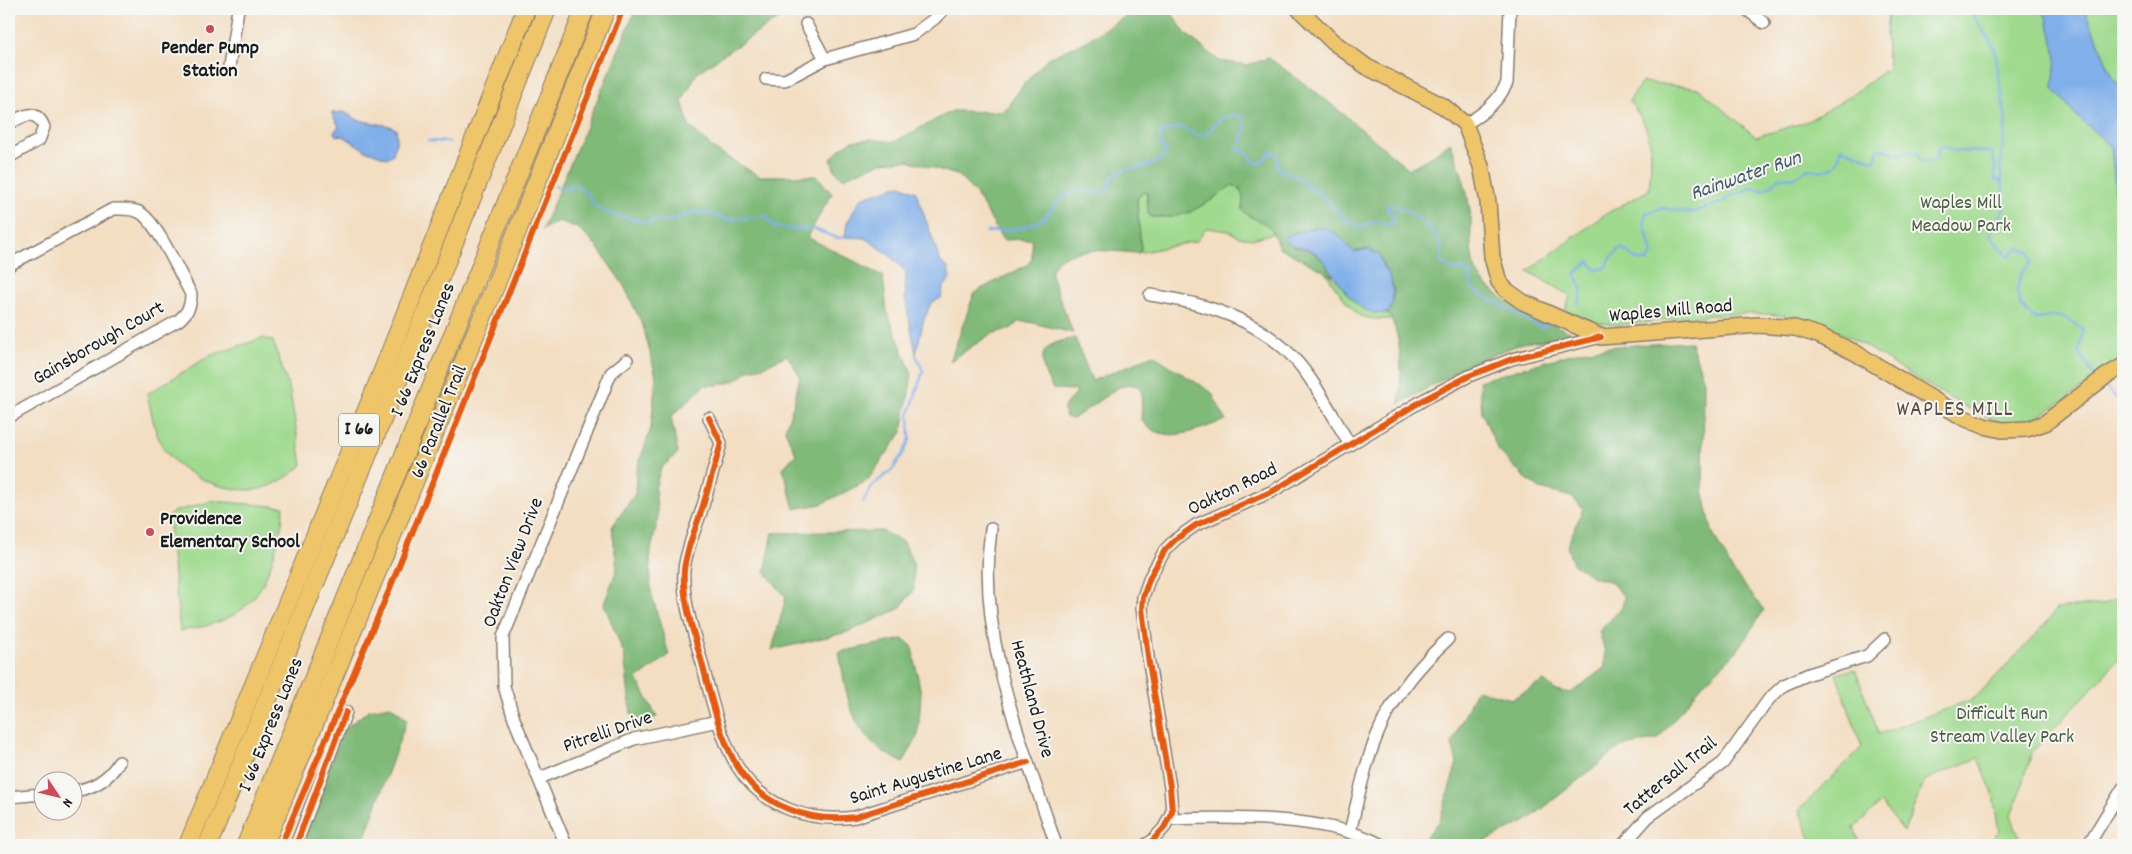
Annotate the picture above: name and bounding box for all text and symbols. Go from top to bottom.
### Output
marker: Pender Pump Station [204,23,216,35]
place label: Pender Pump Station [161,35,259,86]
water label: Rainwater Run [1686,144,1807,210]
park label: Waples Mill Meadow Park [1911,190,2011,241]
street label: I 66 Express Lanes [384,279,464,421]
street label: Waples Mill Road [1608,293,1734,331]
street label: Gainsborough Court [28,295,170,393]
street label: 66 Parallel Trail [404,361,476,483]
district label: WAPLES MILL [1896,395,2014,426]
road number: I 66 [339,414,379,446]
street label: Oakton Road [1183,456,1283,524]
street label: Oakton View Drive [476,494,552,632]
place label: Providence Elementary School [160,506,300,557]
marker: Providence Elementary School [144,526,156,538]
street label: Heathland Drive [1002,637,1060,761]
street label: I 66 Express Lanes [232,654,312,796]
park label: Difficult Run Stream Valley Park [1930,701,2074,752]
street label: Pitrelli Drive [560,705,657,761]
street label: Tattersall Trail [1618,730,1724,824]
street label: Saint Augustine Lane [847,741,1006,813]
north arrow [32,772,82,822]
text: N [57,794,77,811]

